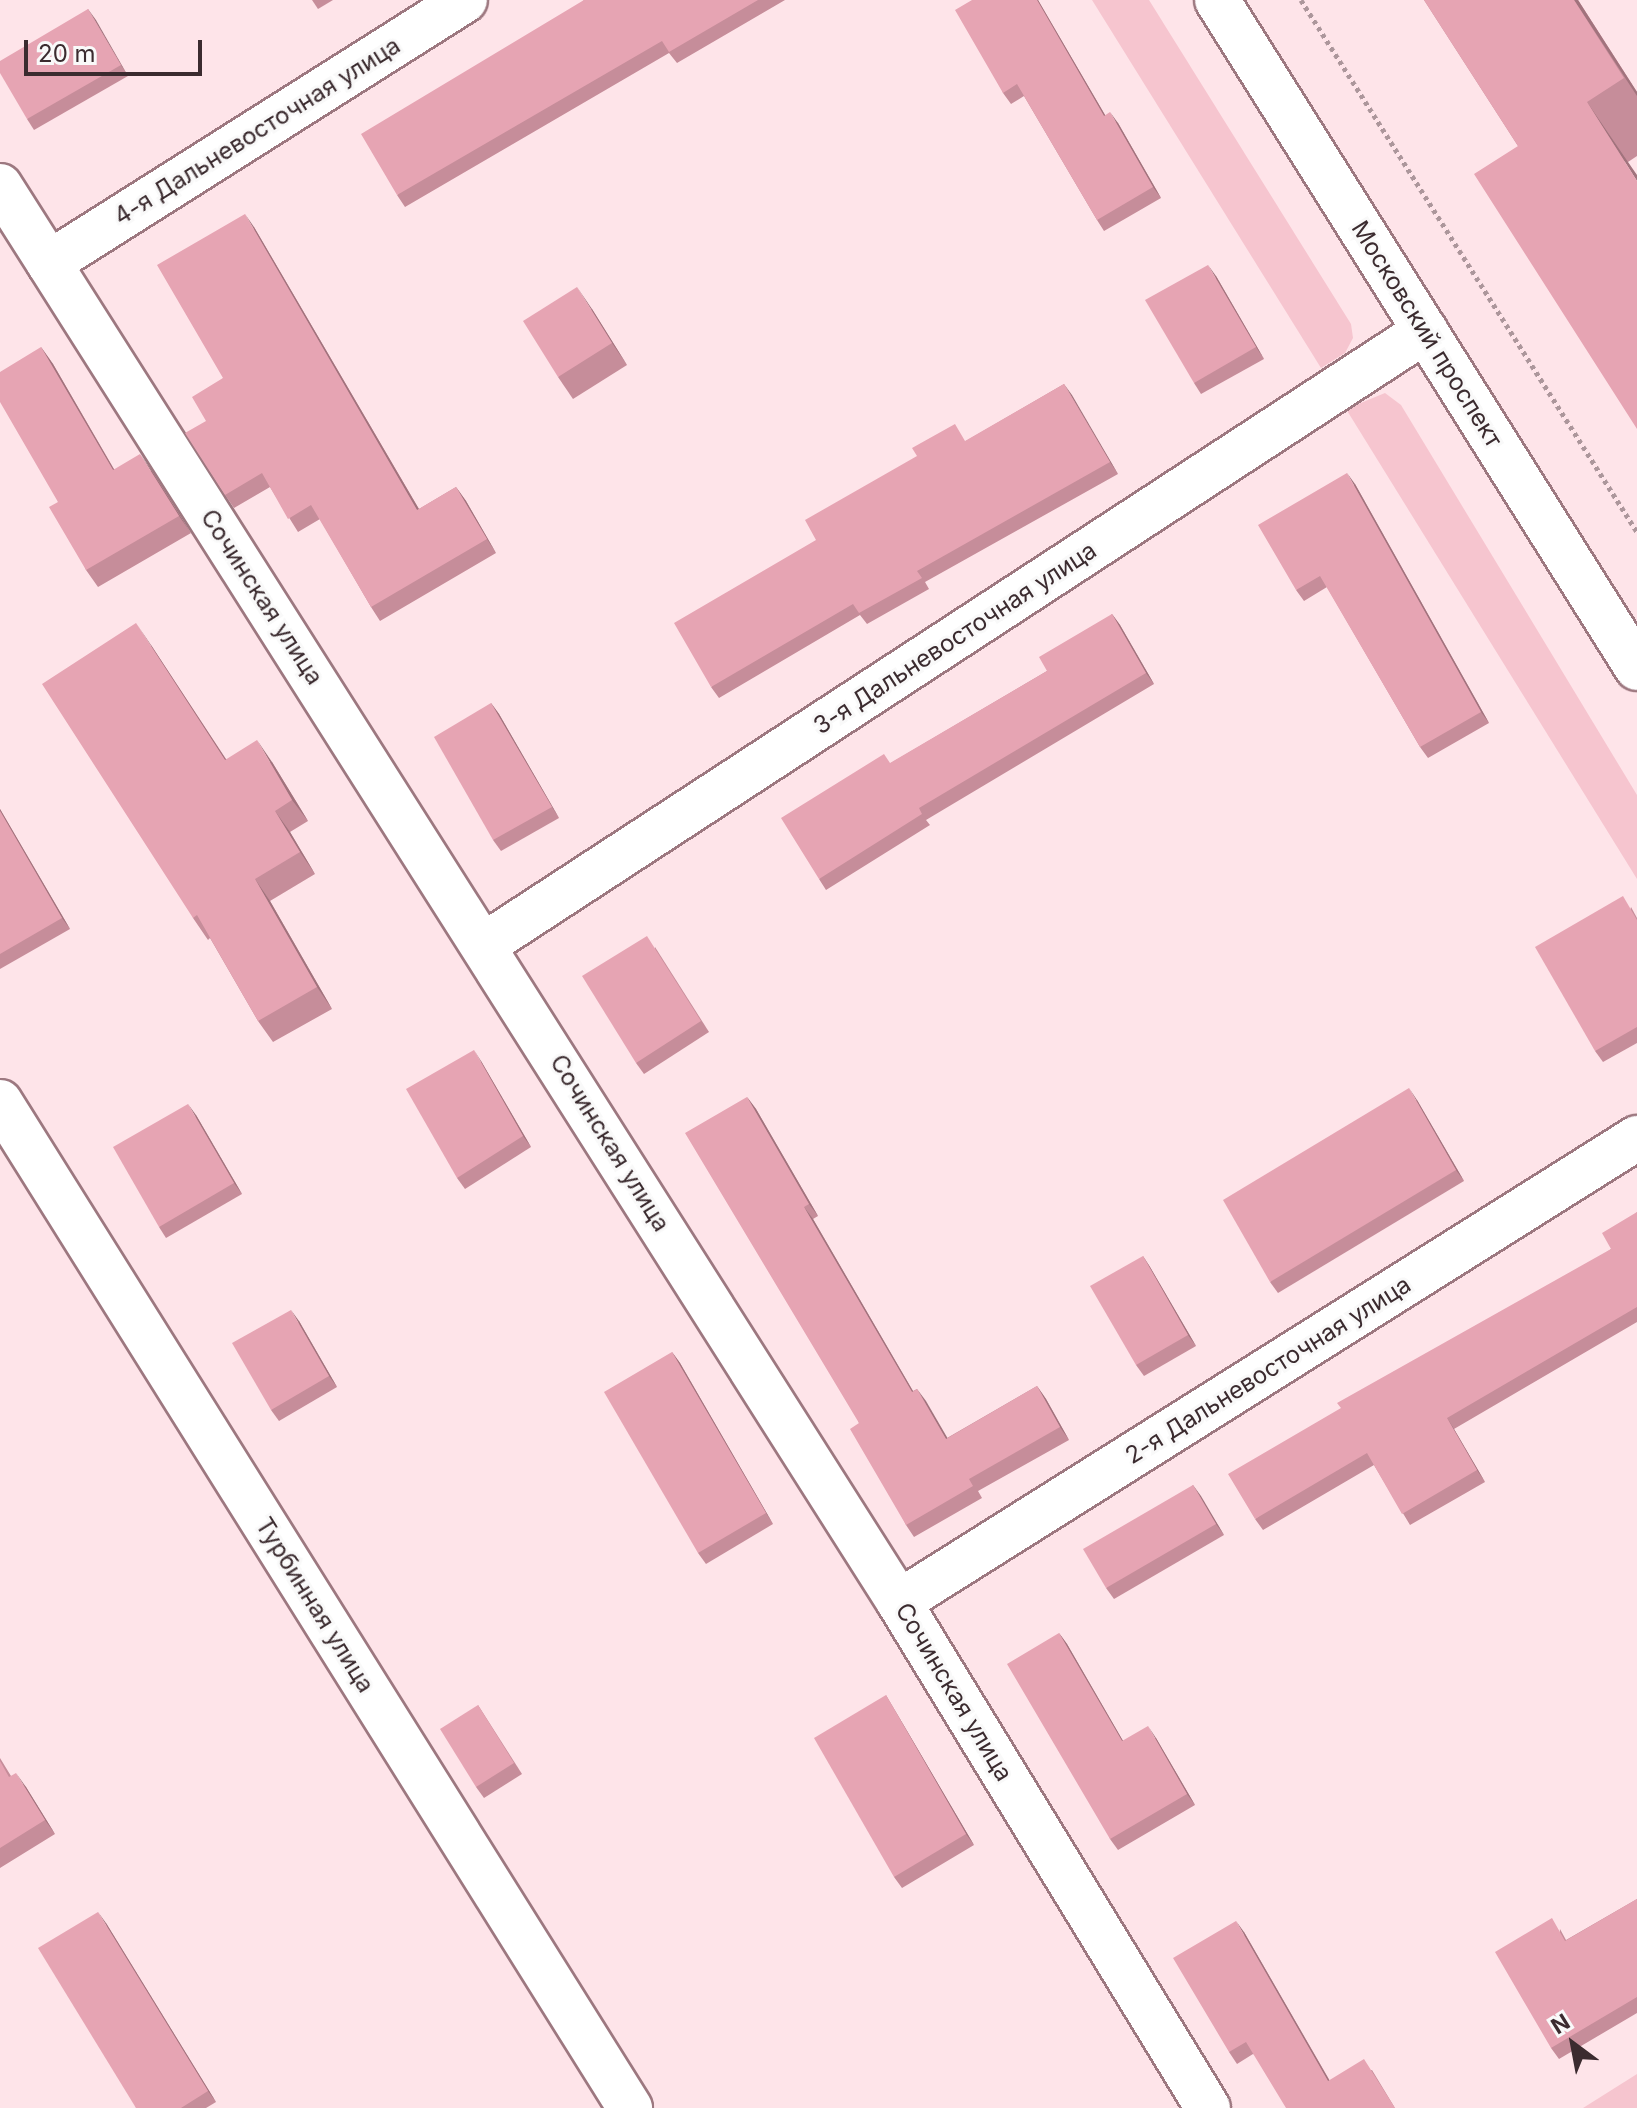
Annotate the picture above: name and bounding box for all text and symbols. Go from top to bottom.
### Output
scale bar [28,24,206,74]
street label: 4-я Дальневосточная улица [109,31,405,231]
text: 20 m [38,39,96,68]
street label: Московский проспект [1346,216,1508,452]
street label: Сочинская улица [195,504,329,690]
street label: 3-я Дальневосточная улица [808,536,1102,740]
street label: Сочинская улица [544,1049,676,1237]
street label: 2-я Дальневосточная улица [1120,1270,1416,1470]
street label: Турбинная улица [250,1512,380,1698]
street label: Сочинская улица [889,1598,1019,1786]
north arrow [1533,2004,1613,2084]
text: N [1546,2008,1574,2039]

